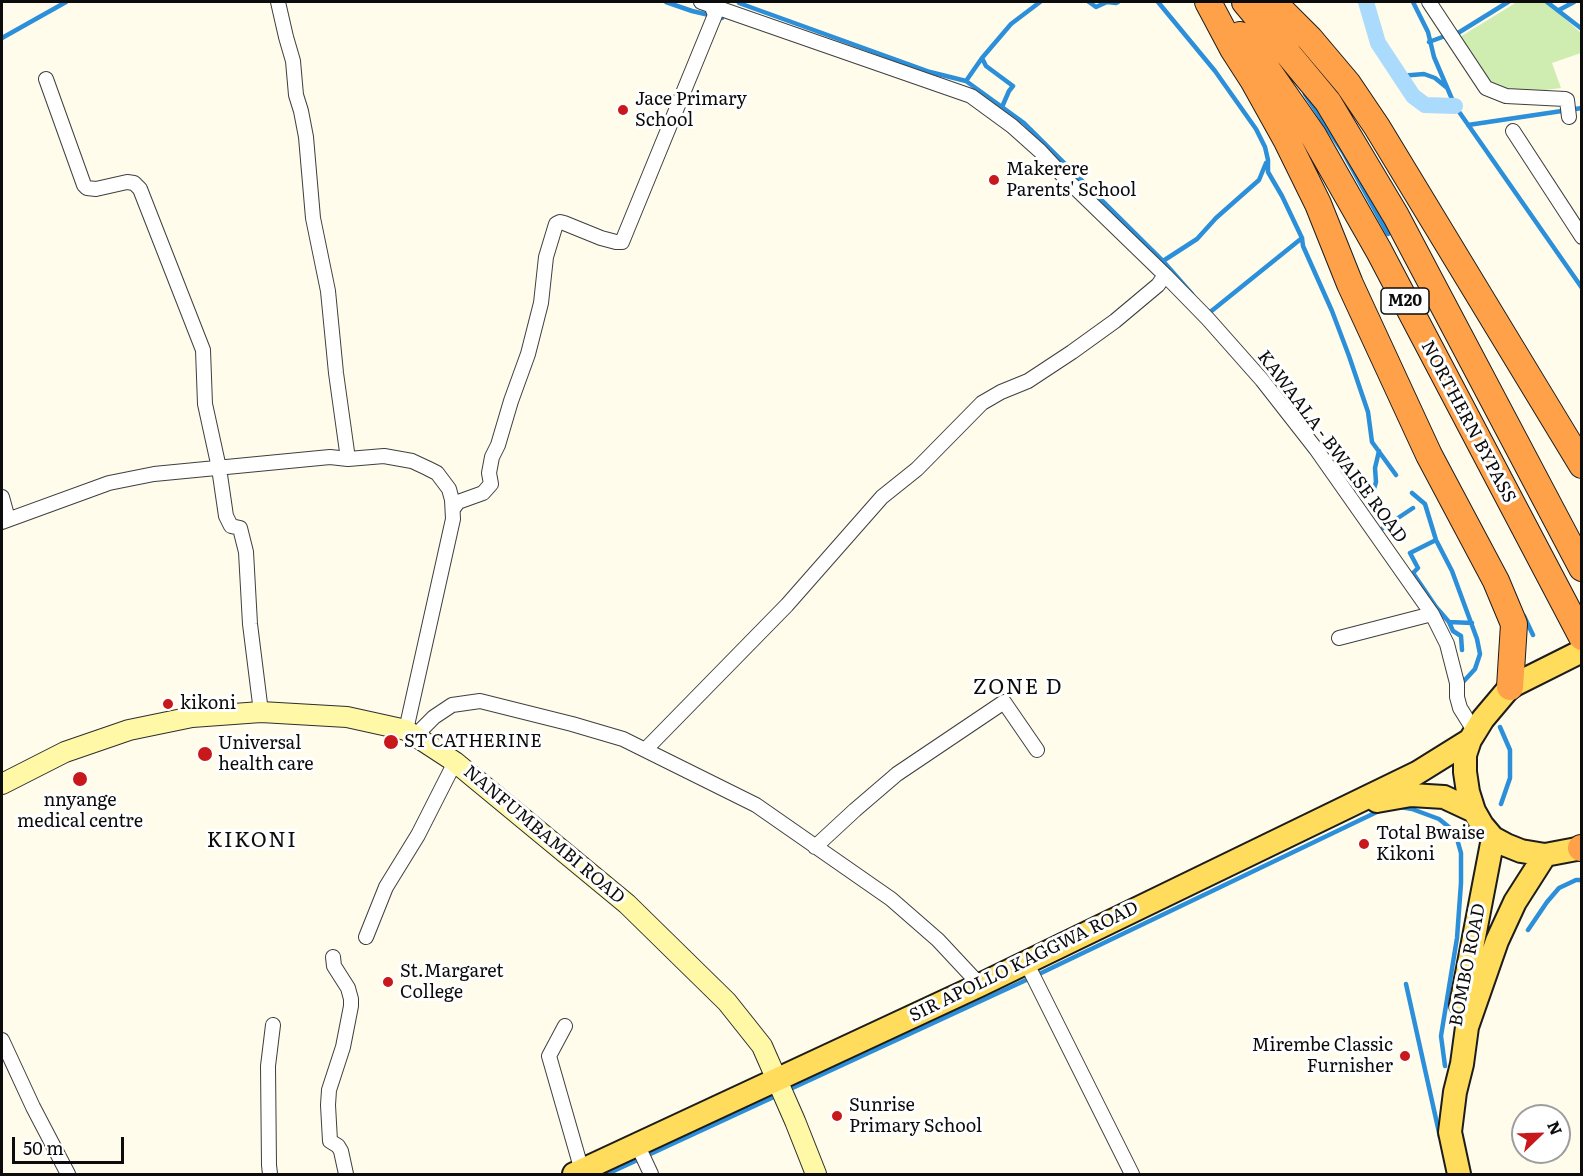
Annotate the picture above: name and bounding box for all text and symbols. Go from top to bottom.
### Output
place label: Jace Primary School [635,89,747,132]
marker: Jace Primary School [616,103,630,117]
place label: Makerere Parents' School [1006,159,1136,201]
marker: Makerere Parents' School [987,173,1001,187]
road number: M20 [1381,288,1429,314]
street label: NORTHERN BYPASS [1416,337,1520,507]
street label: KAWAALA - BWAISE ROAD [1253,346,1411,548]
district label: ZONE D [973,675,1063,701]
place label: kikoni [180,693,236,715]
marker: kikoni [161,697,175,711]
place label: ST CATHERINE [404,731,542,753]
place label: Universal health care [218,733,314,776]
marker: ST CATHERINE [382,733,400,751]
marker: Universal health care [196,745,214,763]
street label: NANFUMBAMBI ROAD [459,761,629,909]
marker: nnyange medical centre [71,770,89,788]
place label: nnyange medical centre [17,790,143,832]
place label: Total Bwaise Kikoni [1376,823,1485,866]
district label: KIKONI [207,828,297,854]
marker: Total Bwaise Kikoni [1357,837,1371,851]
street label: SIR APOLLO KAGGWA ROAD [906,897,1142,1027]
street label: BOMBO ROAD [1446,902,1490,1028]
place label: St.Margaret College [400,961,504,1004]
marker: St.Margaret College [381,975,395,989]
place label: Mirembe Classic Furnisher [1252,1035,1393,1078]
marker: Mirembe Classic Furnisher [1398,1049,1412,1063]
place label: Sunrise Primary School [849,1095,982,1138]
north arrow [1511,1104,1571,1164]
marker: Sunrise Primary School [830,1109,844,1123]
text: N [1542,1117,1569,1139]
scale bar [15,1125,128,1163]
text: 50 m [23,1134,64,1161]

